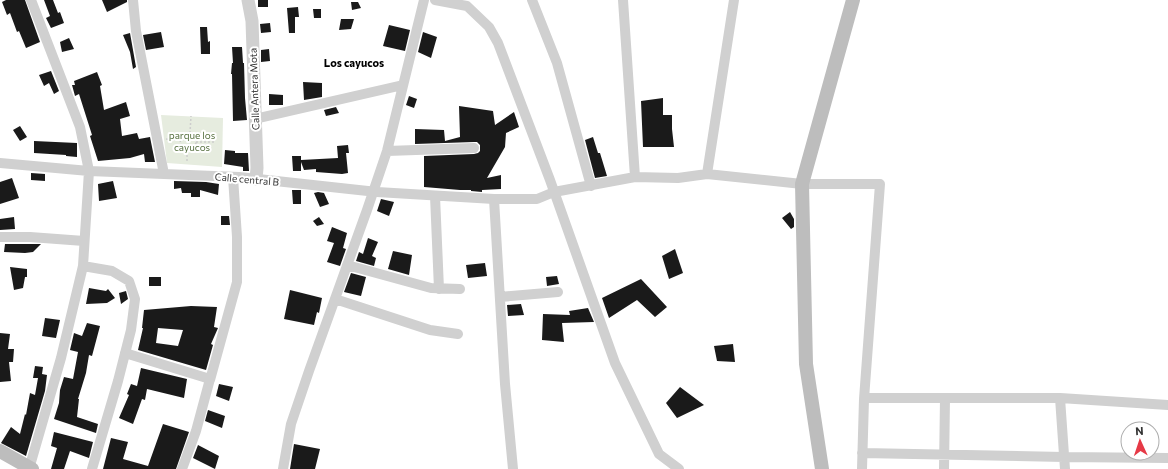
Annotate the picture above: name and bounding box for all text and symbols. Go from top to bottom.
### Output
street label: Calle Antera Mota [247,48,261,130]
district label: Los cayucos [324,56,384,69]
park label: parque los cayucos [169,129,216,153]
street label: Calle central B [214,170,280,188]
north arrow [1120,421,1160,461]
text: N [1135,424,1144,437]

